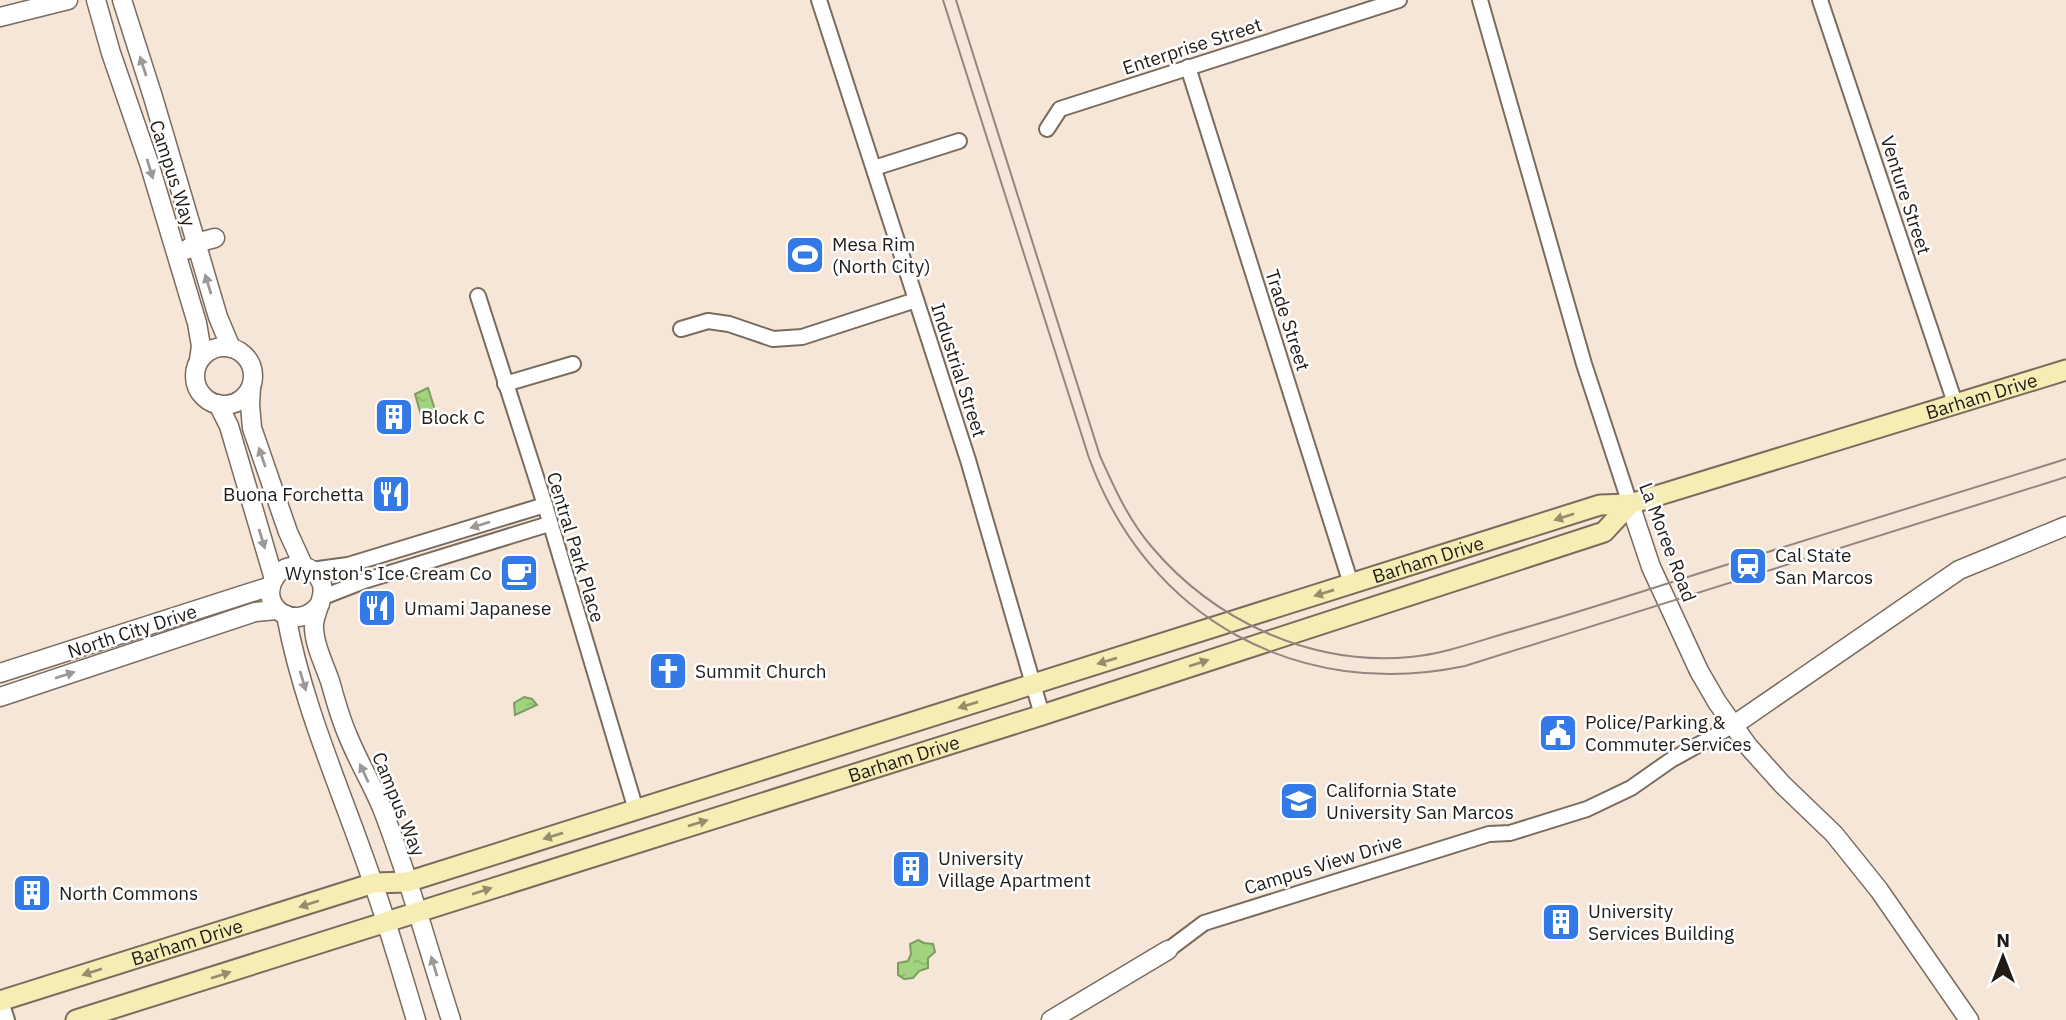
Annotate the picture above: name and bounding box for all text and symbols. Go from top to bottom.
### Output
street label: Enterprise Street [1119,12,1265,80]
one-way arrow [137,55,148,76]
street label: Campus Way [145,117,202,230]
street label: Venture Street [1875,133,1937,257]
one-way arrow [146,158,156,179]
place label: Mesa Rim (North City) [832,232,931,278]
sports icon: Mesa Rim (North City) [784,234,826,276]
street label: Trade Street [1260,266,1316,374]
one-way arrow [202,273,212,294]
street label: Industrial Street [926,300,992,440]
street label: Barham Drive [1923,368,2040,424]
building icon: Block C [373,396,415,438]
place label: Block C [421,405,485,429]
one-way arrow [256,447,267,468]
street label: Central Park Place [542,469,610,625]
restaurant icon: Buona Forchetta [370,473,412,515]
street label: La Moree Road [1634,479,1702,605]
place label: Buona Forchetta [223,482,364,506]
one-way arrow [1553,512,1574,522]
one-way arrow [469,521,490,531]
one-way arrow [258,528,268,549]
street label: Barham Drive [1369,530,1487,588]
place label: Cal State San Marcos [1775,543,1873,589]
station icon: Cal State San Marcos [1727,545,1769,587]
cafe icon: Wynston's Ice Cream Co [498,552,540,594]
place label: Wynston's Ice Cream Co [285,561,492,585]
restaurant icon: Umami Japanese [356,587,398,629]
one-way arrow [1313,588,1334,599]
place label: Umami Japanese [404,596,551,620]
street label: North City Drive [64,599,200,663]
church icon: Summit Church [647,650,689,692]
one-way arrow [1096,657,1117,667]
one-way arrow [1189,657,1210,668]
place label: Summit Church [695,659,827,683]
one-way arrow [54,669,75,680]
one-way arrow [298,671,308,692]
one-way arrow [957,700,978,711]
place label: Police/Parking & Commuter Services [1585,710,1752,756]
public building icon: Police/Parking & Commuter Services [1537,712,1579,754]
street label: Barham Drive [845,730,963,788]
street label: Campus Way [367,748,431,860]
one-way arrow [359,763,370,783]
place label: California State University San Marcos [1326,778,1514,824]
school or university icon: California State University San Marcos [1278,780,1320,822]
one-way arrow [688,817,709,827]
street label: Campus View Drive [1241,829,1405,899]
one-way arrow [543,831,564,842]
place label: University Village Apartment [938,846,1091,892]
building icon: University Village Apartment [890,848,932,890]
building icon: North Commons [11,872,53,914]
place label: North Commons [59,881,198,905]
one-way arrow [471,886,492,896]
one-way arrow [298,899,319,910]
place label: University Services Building [1588,899,1734,945]
building icon: University Services Building [1540,901,1582,943]
street label: Barham Drive [128,913,246,971]
north arrow [1968,922,2038,992]
text: N [1996,928,2010,952]
one-way arrow [428,955,438,976]
one-way arrow [81,968,102,978]
one-way arrow [210,969,231,979]

